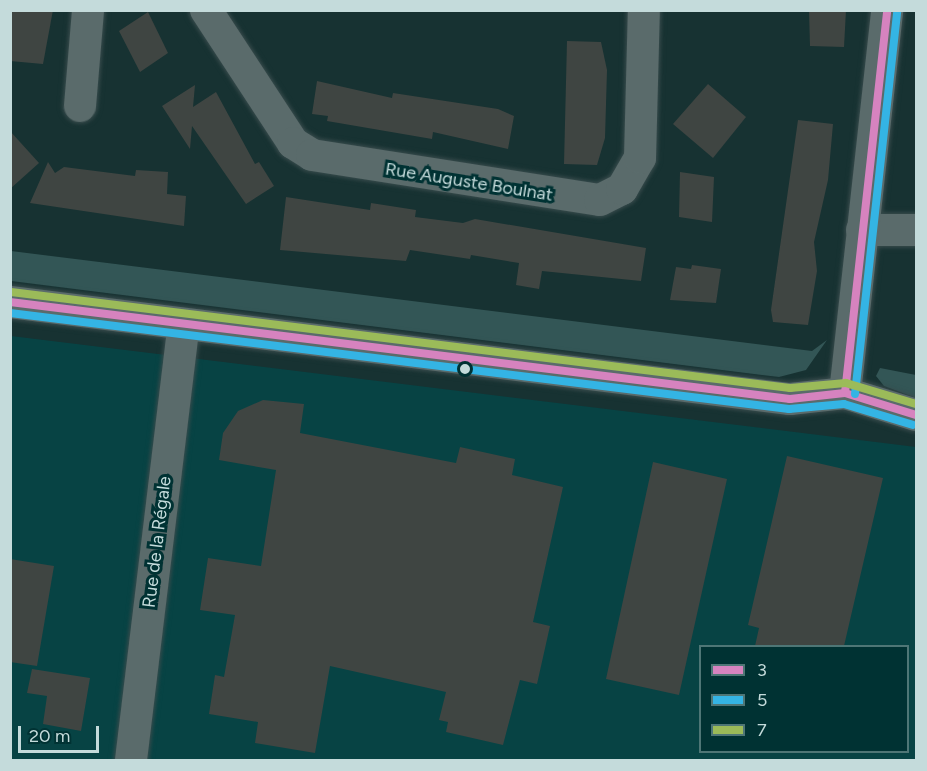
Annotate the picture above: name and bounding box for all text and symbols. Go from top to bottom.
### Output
street label: Rue Auguste Boulnat [384,158,554,206]
unlabelled marker [459,363,471,375]
street label: Rue de la Régale [138,475,176,609]
legend [699,645,909,753]
text: 3 [757,659,767,681]
text: 5 [757,689,767,711]
scale bar [21,714,102,752]
text: 7 [757,719,767,741]
text: 20 m [29,725,70,747]

